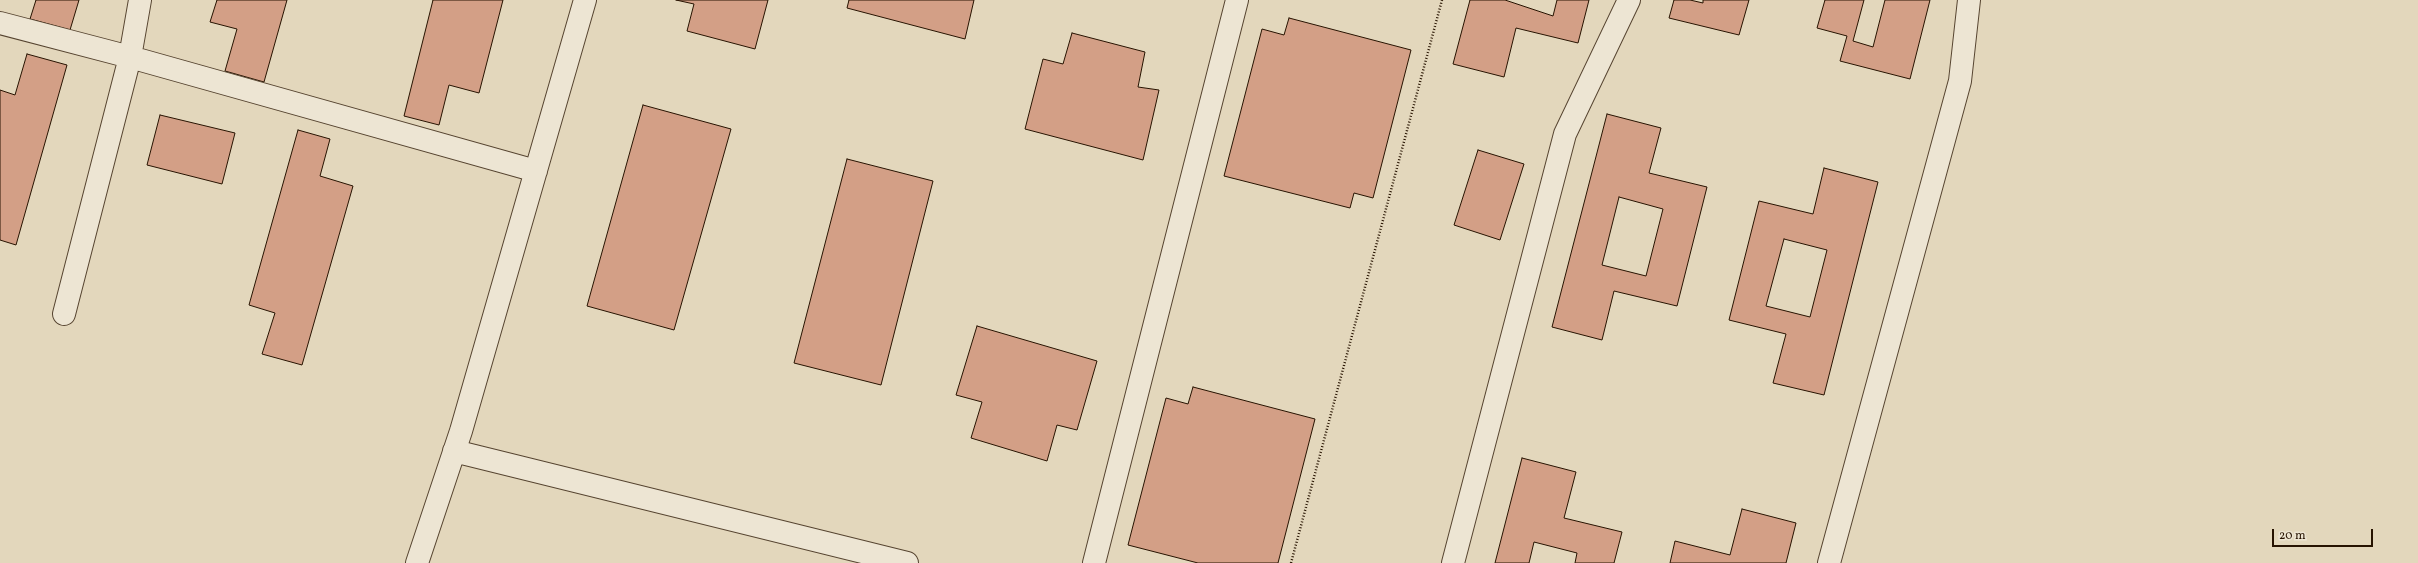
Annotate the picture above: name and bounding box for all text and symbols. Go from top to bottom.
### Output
scale bar [2274,521,2375,547]
text: 20 m [2279,528,2306,544]

